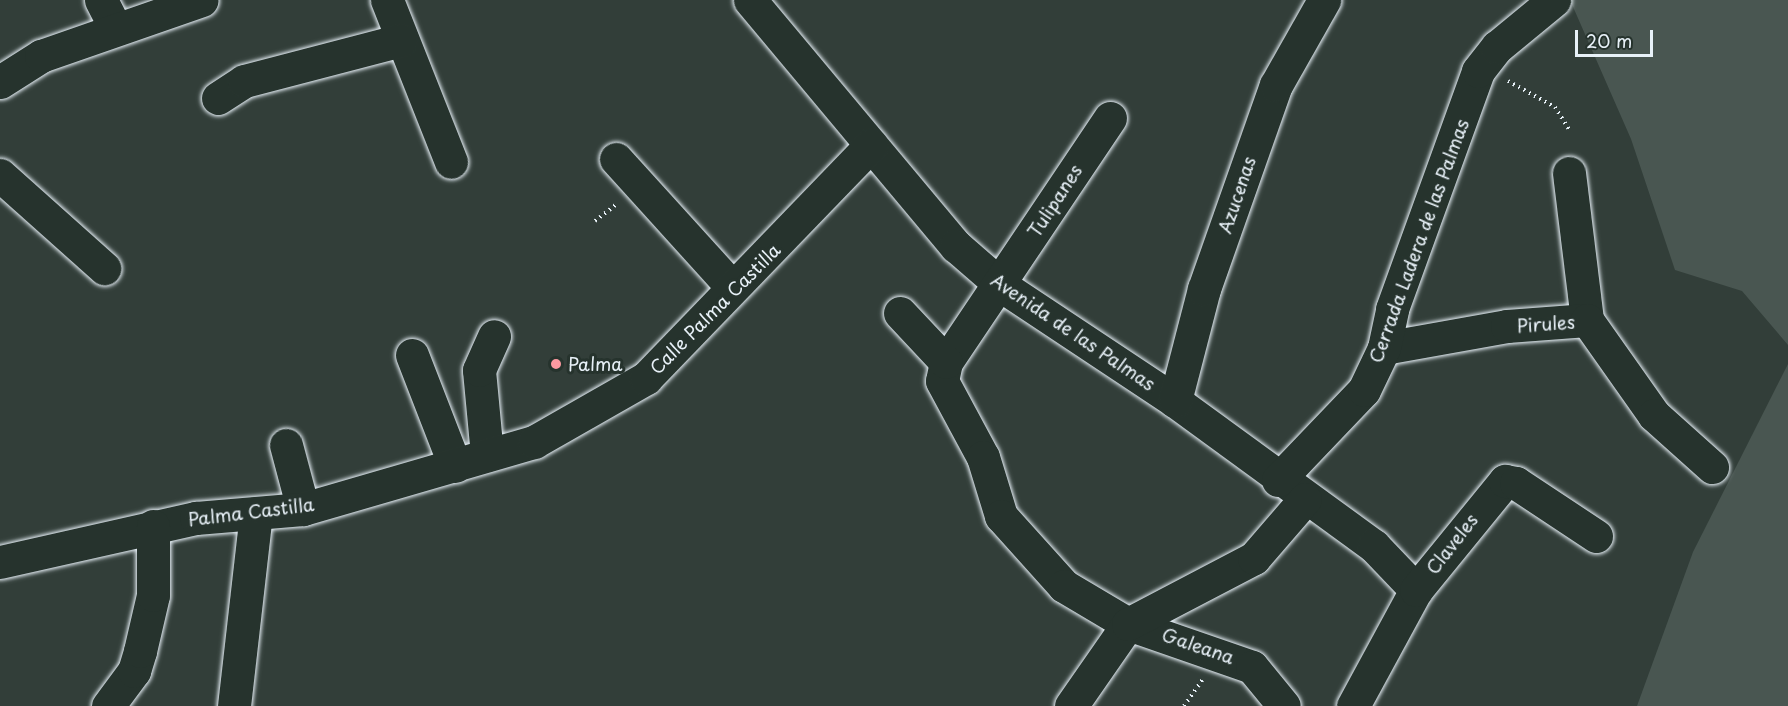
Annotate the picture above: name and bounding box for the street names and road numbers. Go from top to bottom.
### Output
street label: Cerrada Ladera de las Palmas [1364,115,1474,367]
street label: Azucenas [1214,154,1260,236]
street label: Tulipanes [1023,160,1087,242]
street label: Calle Palma Castilla [645,239,785,379]
street label: Avenida de las Palmas [987,269,1159,395]
street label: Pirules [1516,311,1576,337]
street label: Palma Castilla [187,494,315,530]
street label: Claveles [1422,509,1482,579]
street label: Galeana [1159,624,1237,668]

